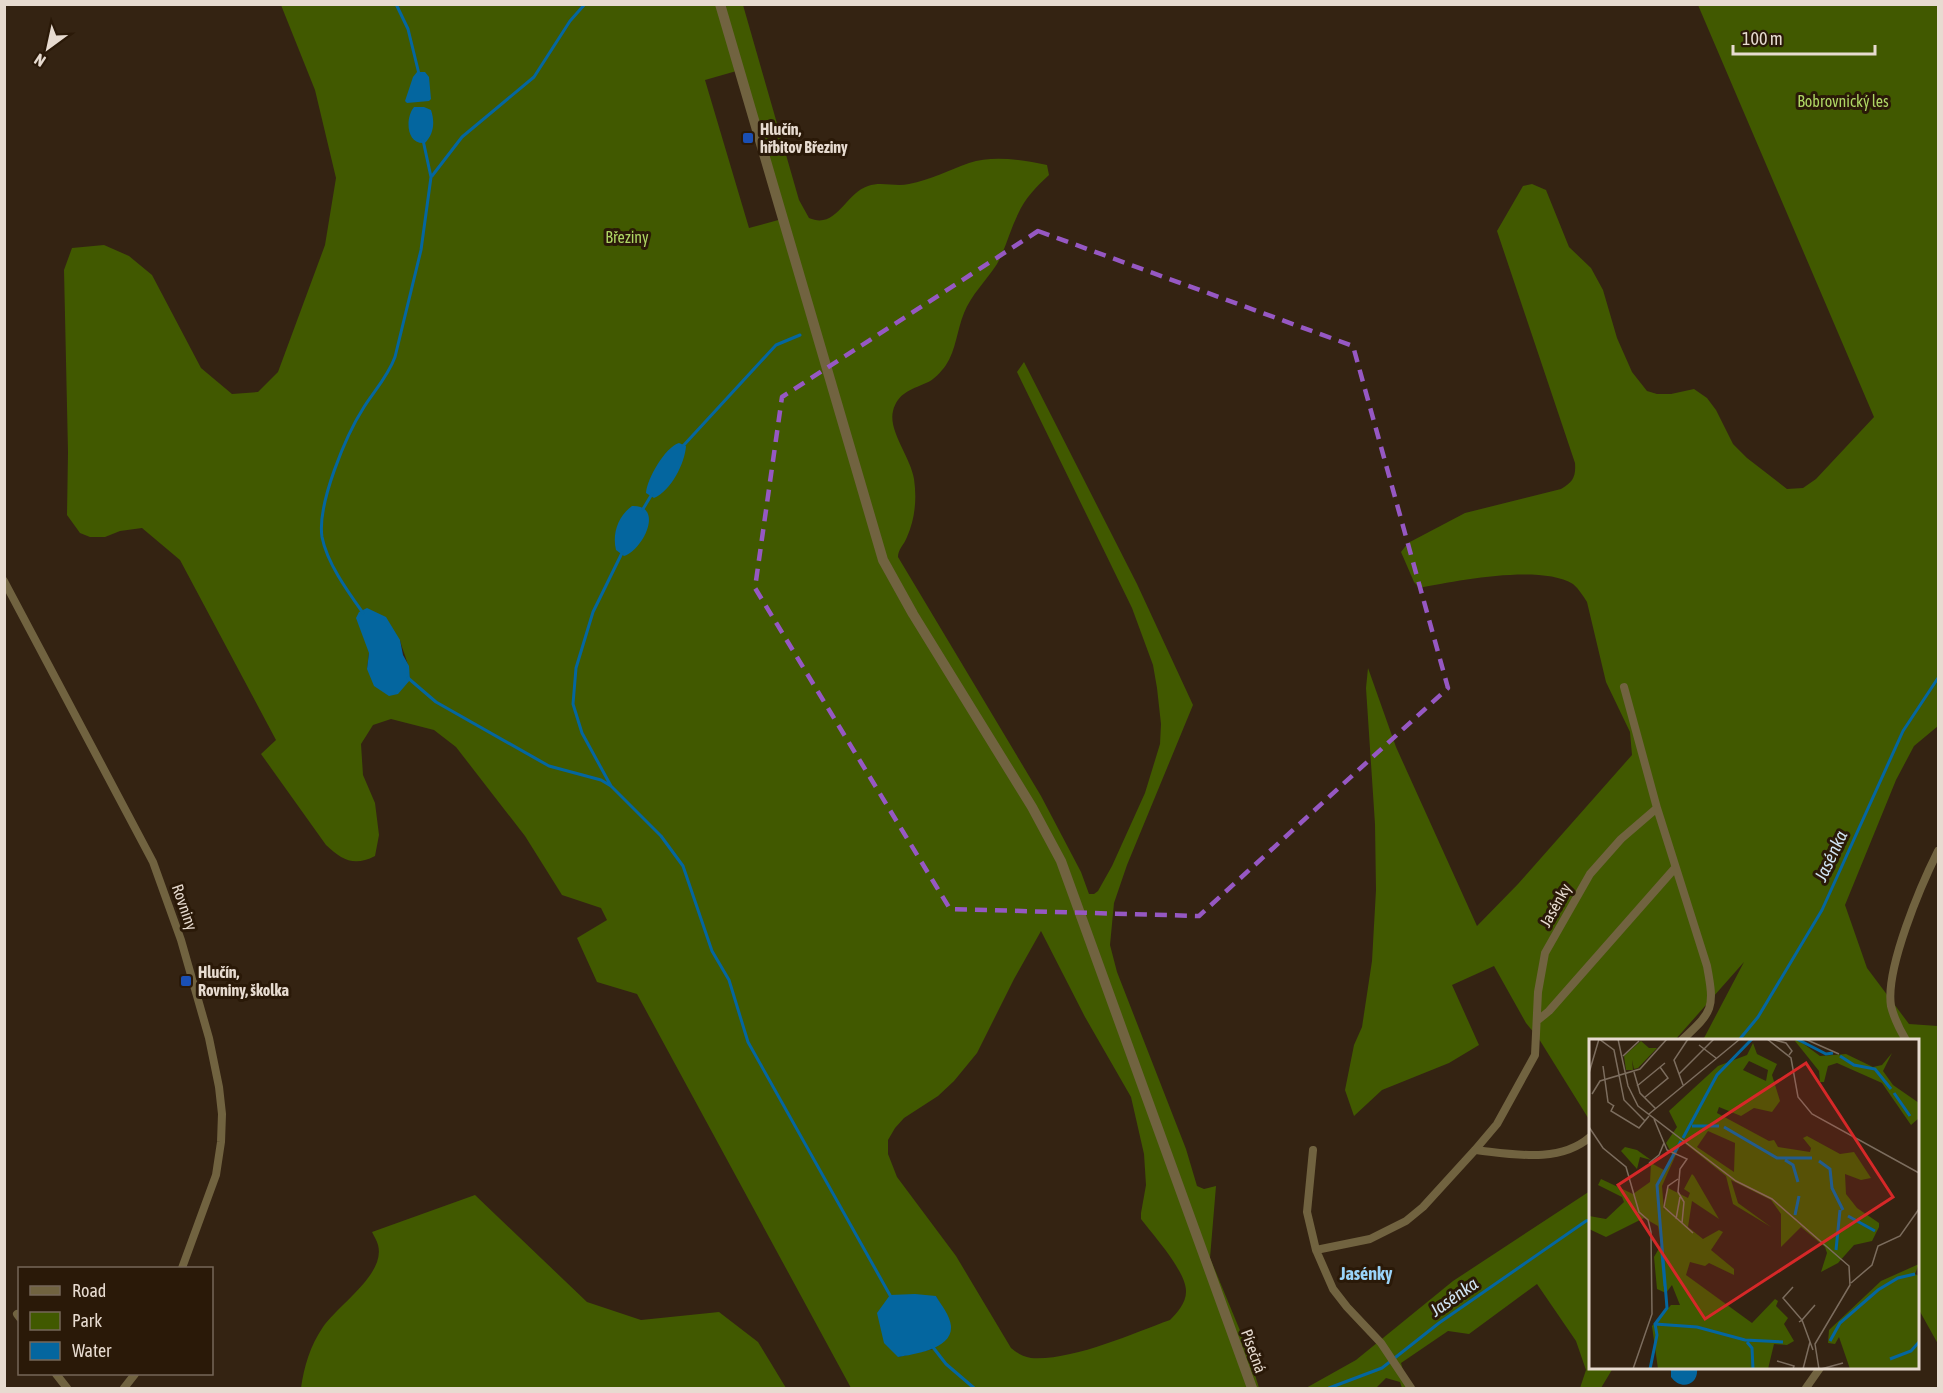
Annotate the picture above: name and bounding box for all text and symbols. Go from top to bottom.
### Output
north arrow [18,18,78,78]
scale bar [1733,18,1876,56]
text: 100 m [1742,28,1783,49]
text: N [31,50,49,71]
park label: Bobrovnický les [1797,92,1889,111]
place label: Hlučín, hřbitov Březiny [760,120,848,156]
marker: Hlučín, hřbitov Březiny [741,131,755,145]
park label: Březiny [605,228,649,247]
water label: Jasénka [1809,827,1852,885]
street label: Jasénky [1536,880,1575,930]
street label: Rovniny [168,881,201,933]
place label: Hlučín, Rovniny, školka [198,963,289,999]
marker: Hlučín, Rovniny, školka [179,974,193,988]
inset map [1589,1039,1919,1369]
district label: Jasénky [1339,1263,1393,1284]
legend [18,1267,213,1375]
water label: Jasénka [1425,1272,1482,1321]
text: Road [72,1280,106,1301]
text: Park [72,1310,102,1331]
street label: Písečná [1238,1327,1270,1375]
text: Water [72,1340,112,1361]

